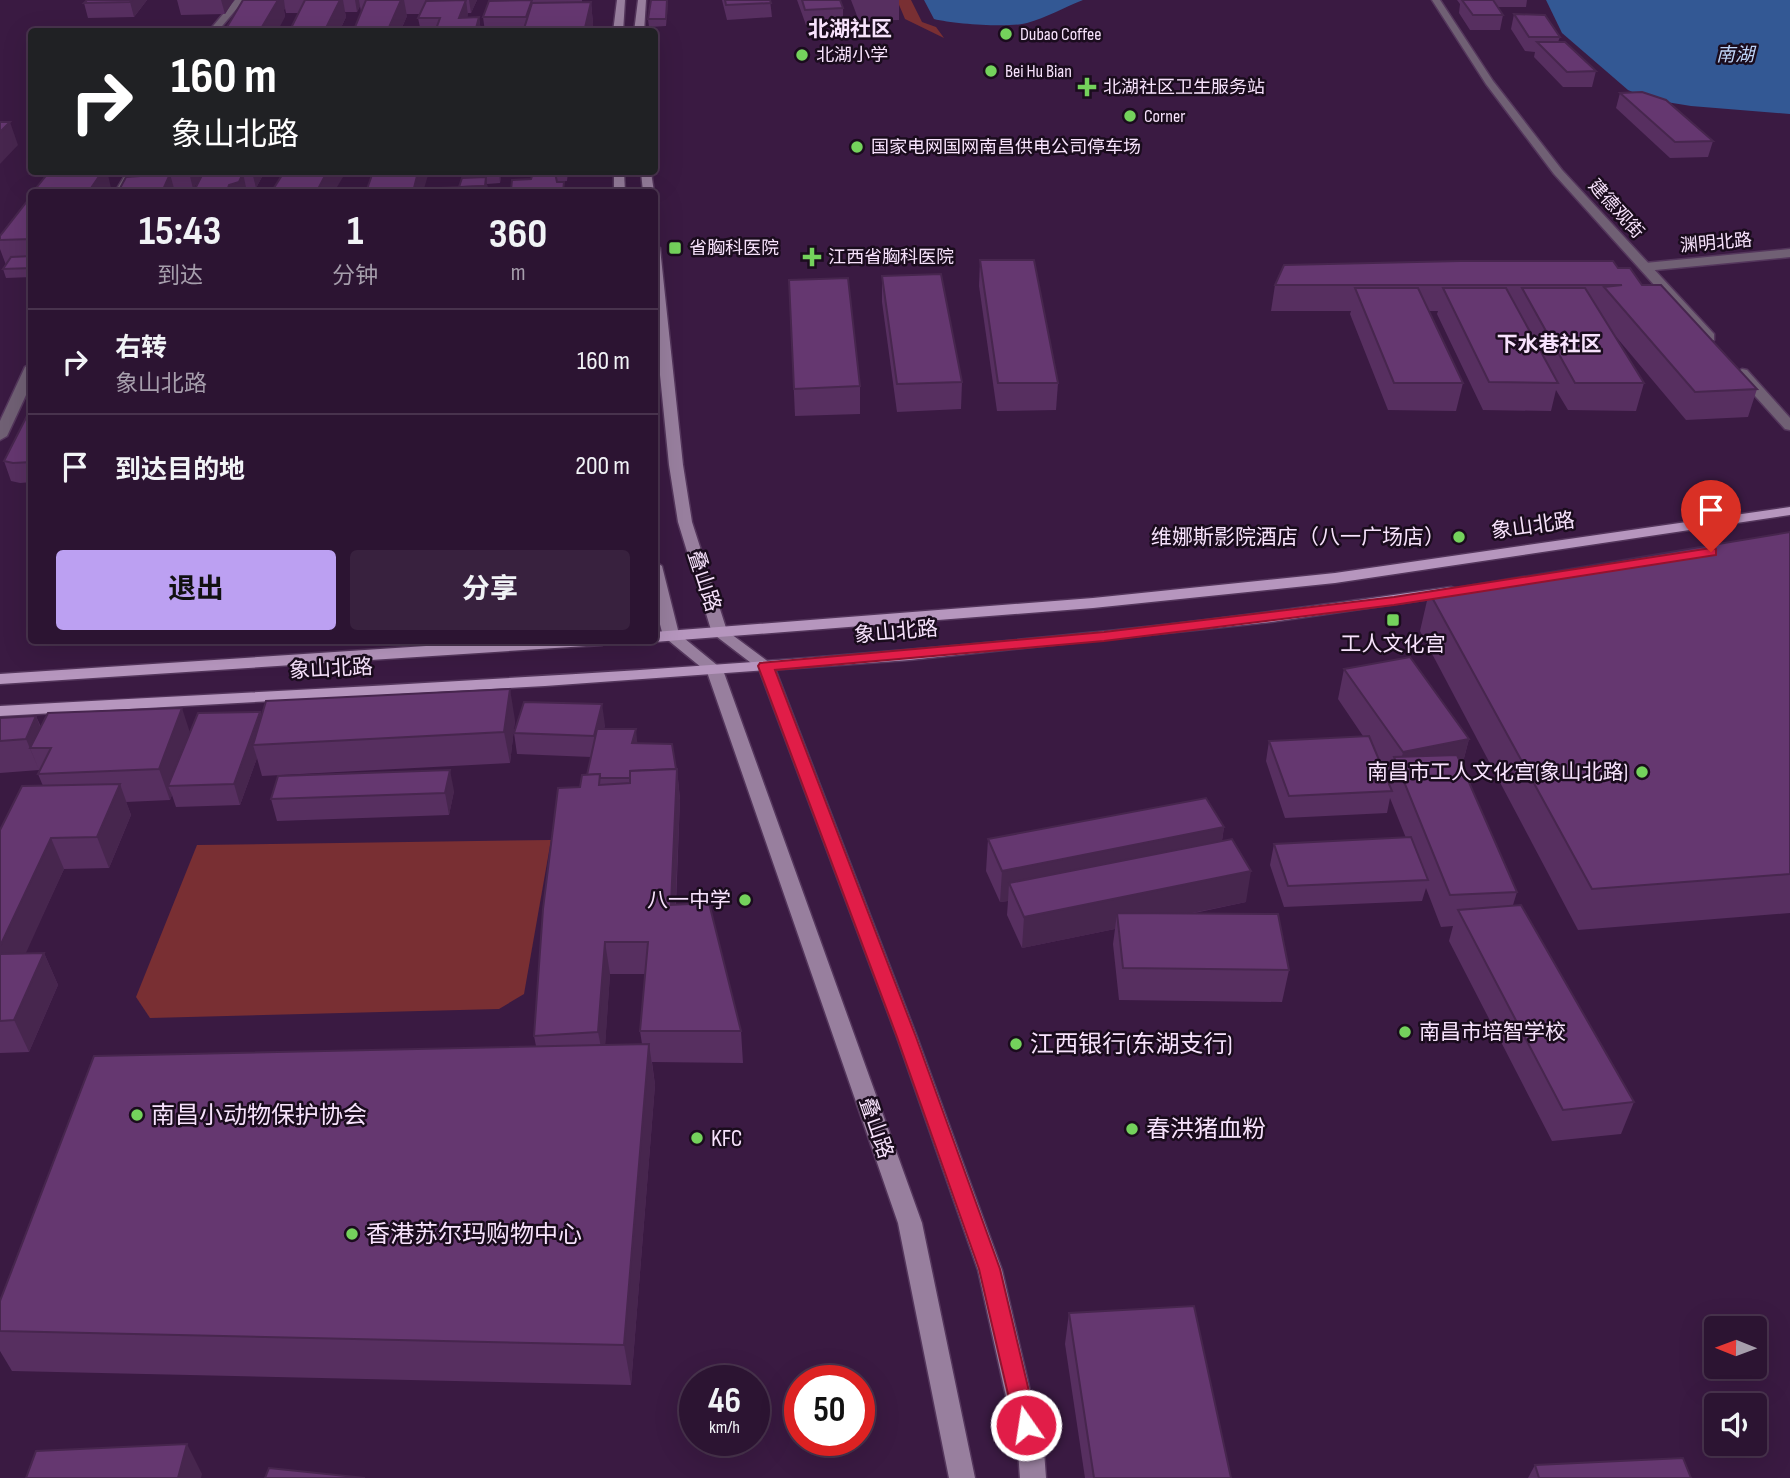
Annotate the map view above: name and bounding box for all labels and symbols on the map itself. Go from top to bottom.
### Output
district label: 北湖社区 [808,17,892,42]
place label: Dubao Coffee [1020,24,1102,45]
marker: Dubao Coffee [998,26,1014,42]
water label: 南湖 [1716,44,1757,67]
place label: 北湖小学 [816,45,888,66]
marker: 北湖小学 [794,47,810,63]
place label: Bei Hu Bian [1005,61,1072,82]
marker: Bei Hu Bian [983,63,999,79]
marker: 北湖社区卫生服务站 [1077,77,1097,97]
place label: 北湖社区卫生服务站 [1103,77,1265,98]
place label: Corner [1144,106,1185,127]
marker: Corner [1122,108,1138,124]
place label: 国家电网国网南昌供电公司停车场 [871,137,1141,158]
marker: 国家电网国网南昌供电公司停车场 [849,139,865,155]
street label: 建德观街 [1584,175,1648,243]
street label: 渊明北路 [1679,229,1753,257]
place label: 省胸科医院 [689,238,779,259]
marker: 省胸科医院 [667,240,683,256]
marker: 江西省胸科医院 [802,247,822,267]
place label: 江西省胸科医院 [828,247,954,268]
district label: 下水巷社区 [1497,332,1602,357]
pin [1681,480,1741,552]
street label: 象山北路 [1490,508,1576,544]
place label: 维娜斯影院酒店（八一广场店） [1151,525,1445,550]
marker: 维娜斯影院酒店（八一广场店） [1451,529,1467,545]
street label: 叠山路 [682,547,726,615]
marker: 工人文化宫 [1385,612,1401,628]
street label: 象山北路 [853,616,939,648]
place label: 工人文化宫 [1341,632,1446,657]
street label: 象山北路 [288,654,374,684]
place label: 南昌市工人文化宫(象山北路) [1367,760,1628,785]
marker: 南昌市工人文化宫(象山北路) [1634,764,1650,780]
place label: 八一中学 [647,888,731,913]
marker: 八一中学 [737,892,753,908]
place label: 南昌市培智学校 [1419,1020,1566,1045]
marker: 南昌市培智学校 [1397,1024,1413,1040]
place label: 江西银行(东湖支行) [1030,1030,1232,1059]
marker: 江西银行(东湖支行) [1008,1036,1024,1052]
street label: 叠山路 [854,1094,898,1162]
place label: 南昌小动物保护协会 [151,1101,367,1130]
marker: 南昌小动物保护协会 [129,1107,145,1123]
place label: 春洪猪血粉 [1146,1115,1266,1144]
marker: 春洪猪血粉 [1124,1121,1140,1137]
place label: KFC [711,1124,743,1153]
marker: KFC [689,1130,705,1146]
place label: 香港苏尔玛购物中心 [366,1220,582,1249]
marker: 香港苏尔玛购物中心 [344,1226,360,1242]
north arrow [1704,1316,1768,1379]
speed limit sign: 50 [784,1365,875,1456]
position arrow [989,1388,1063,1462]

